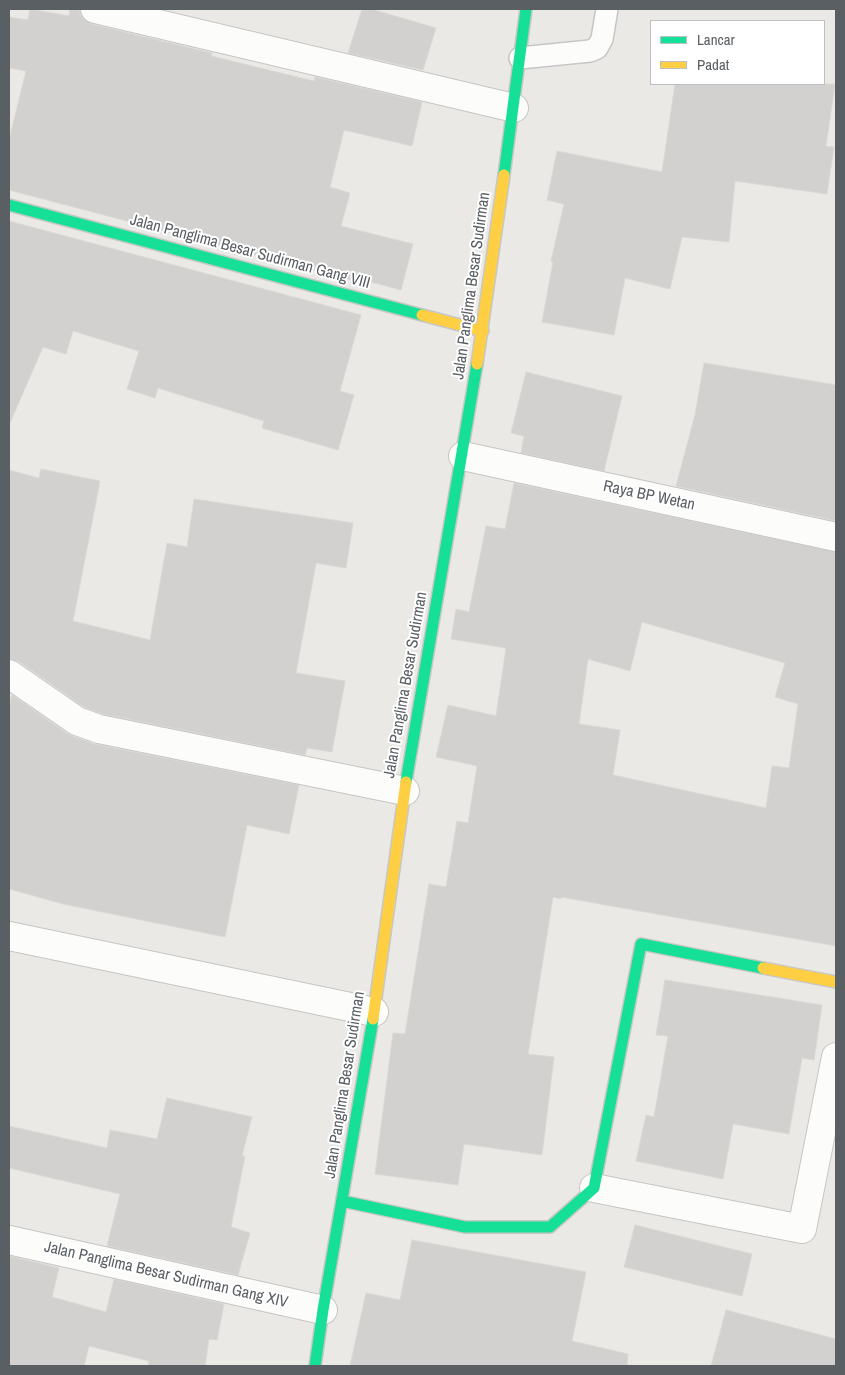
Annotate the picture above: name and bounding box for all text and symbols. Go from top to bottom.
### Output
legend [650,20,825,85]
text: Lancar [697,29,735,50]
text: Padat [697,54,729,75]
street label: Jalan Panglima Besar Sudirman [449,191,495,381]
street label: Jalan Panglima Besar Sudirman Gang VIII [128,211,372,293]
street label: Raya BP Wetan [601,477,697,515]
street label: Jalan Panglima Besar Sudirman [380,590,432,780]
street label: Jalan Panglima Besar Sudirman [321,990,369,1180]
street label: Jalan Panglima Besar Sudirman Gang XIV [42,1238,290,1312]

